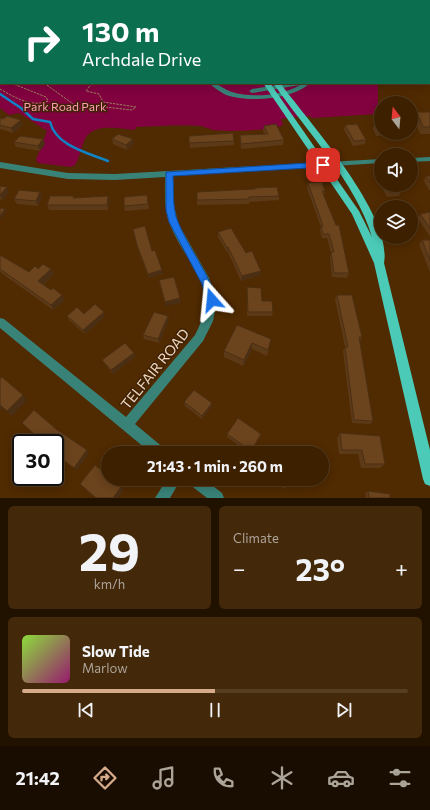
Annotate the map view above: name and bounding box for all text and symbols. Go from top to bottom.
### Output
text: 130 m [82,14,159,48]
icon: right [16,16,68,68]
text: Archdale Drive [82,48,201,70]
north arrow [374,96,418,140]
map controls [374,96,418,244]
park label: Park Road Park [24,99,107,113]
pin [306,148,340,182]
button: sound [374,148,418,192]
icon: arrive [312,154,334,176]
button: layers [374,200,418,244]
position arrow [191,279,233,321]
street label: TELFAIR ROAD [117,325,192,412]
speed limit sign: 30 [12,434,64,486]
text: 21:43 · 1 min · 260 m [147,457,283,475]
text: 29 [79,518,140,582]
text: Climate [233,530,279,546]
text: 23° [296,550,345,587]
text: − [233,555,246,582]
text: + [395,555,408,582]
text: km/h [94,576,125,592]
text: Slow Tide [82,642,150,660]
text: Marlow [82,660,128,676]
icon: previous [75,699,97,721]
icon: pause [204,699,226,721]
icon: next [333,699,355,721]
icon: directions [91,764,119,792]
icon: music [150,764,178,792]
icon: phone [209,764,237,792]
icon: climate [268,764,296,792]
icon: car [327,764,355,792]
icon: filters [386,764,414,792]
text: 21:42 [16,767,60,789]

